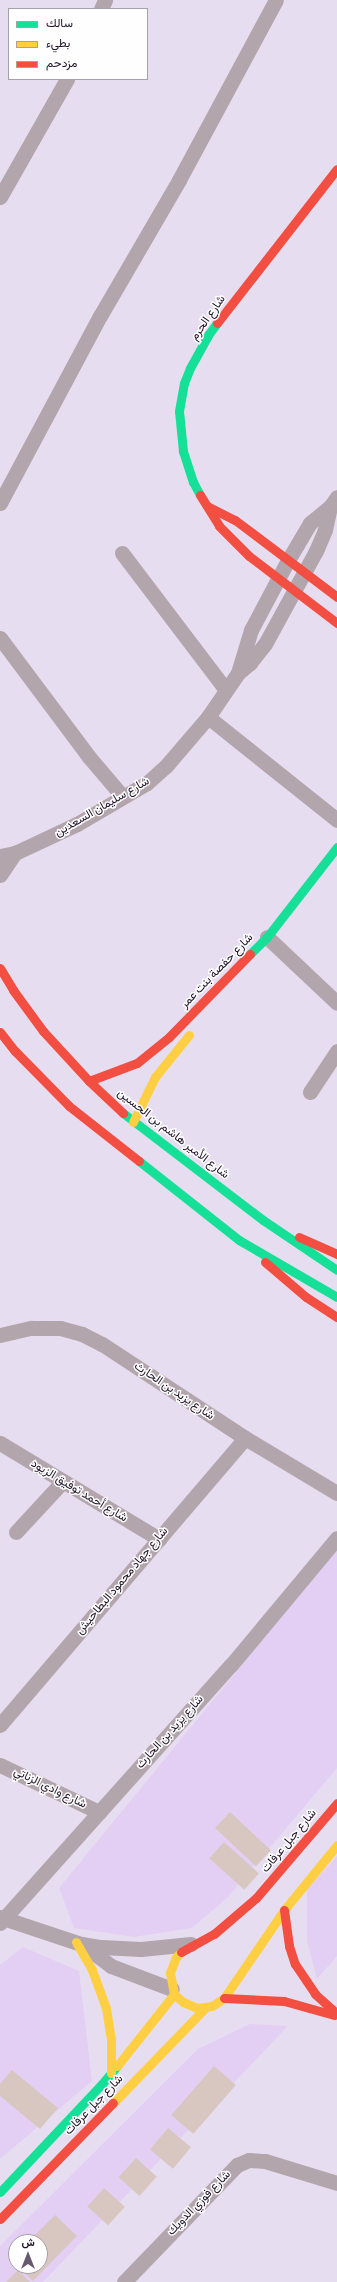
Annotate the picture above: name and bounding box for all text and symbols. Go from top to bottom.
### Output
legend [8,8,148,80]
text: سالك [46,15,73,32]
text: بطيء [46,35,70,52]
text: مزدحم [46,55,77,72]
street label: شارع الحرم [187,293,229,343]
street label: شارع سليمان السعدين [52,774,152,840]
street label: شارع حفصة بنت عمر [178,931,256,1011]
street label: شارع الأمير هاشم بن الحسين [114,1086,232,1182]
street label: شارع يزيد بن الحارث [131,1359,217,1423]
street label: شارع أحمد توفيق الزيود [28,1457,130,1525]
street label: شارع جهاد محمود البطاحيش [73,1524,171,1638]
street label: شارع يزيد بن الحارث [133,1692,207,1772]
street label: شارع وادي الزناتي [11,1764,89,1812]
street label: شارع جبل عرفات [258,1806,320,1876]
street label: شارع جبل عرفات [62,2072,126,2138]
street label: شارع فوزي الدويك [164,2167,234,2239]
north arrow [8,2234,48,2274]
text: ش [21,2235,35,2250]

